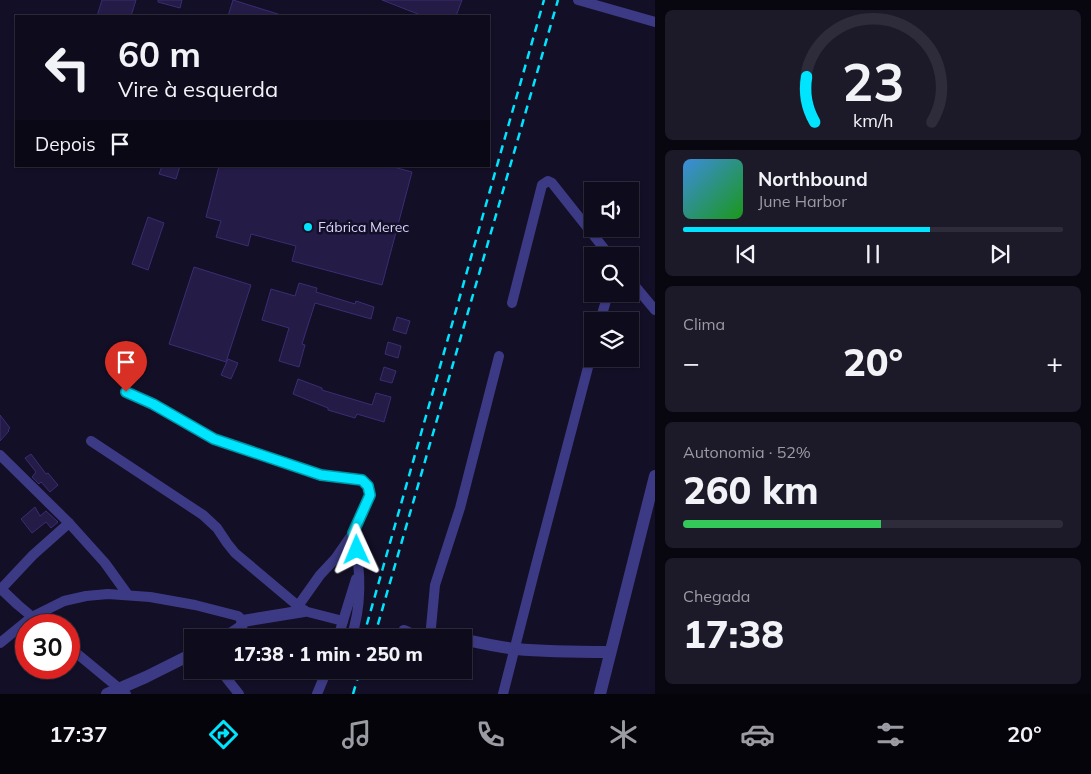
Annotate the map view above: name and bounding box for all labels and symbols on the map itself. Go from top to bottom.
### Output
place label: Fábrica Merec [318,218,409,236]
marker: Fábrica Merec [302,221,314,233]
pin [105,341,147,392]
position arrow [330,523,382,575]
speed limit sign: 30 [15,614,80,679]

